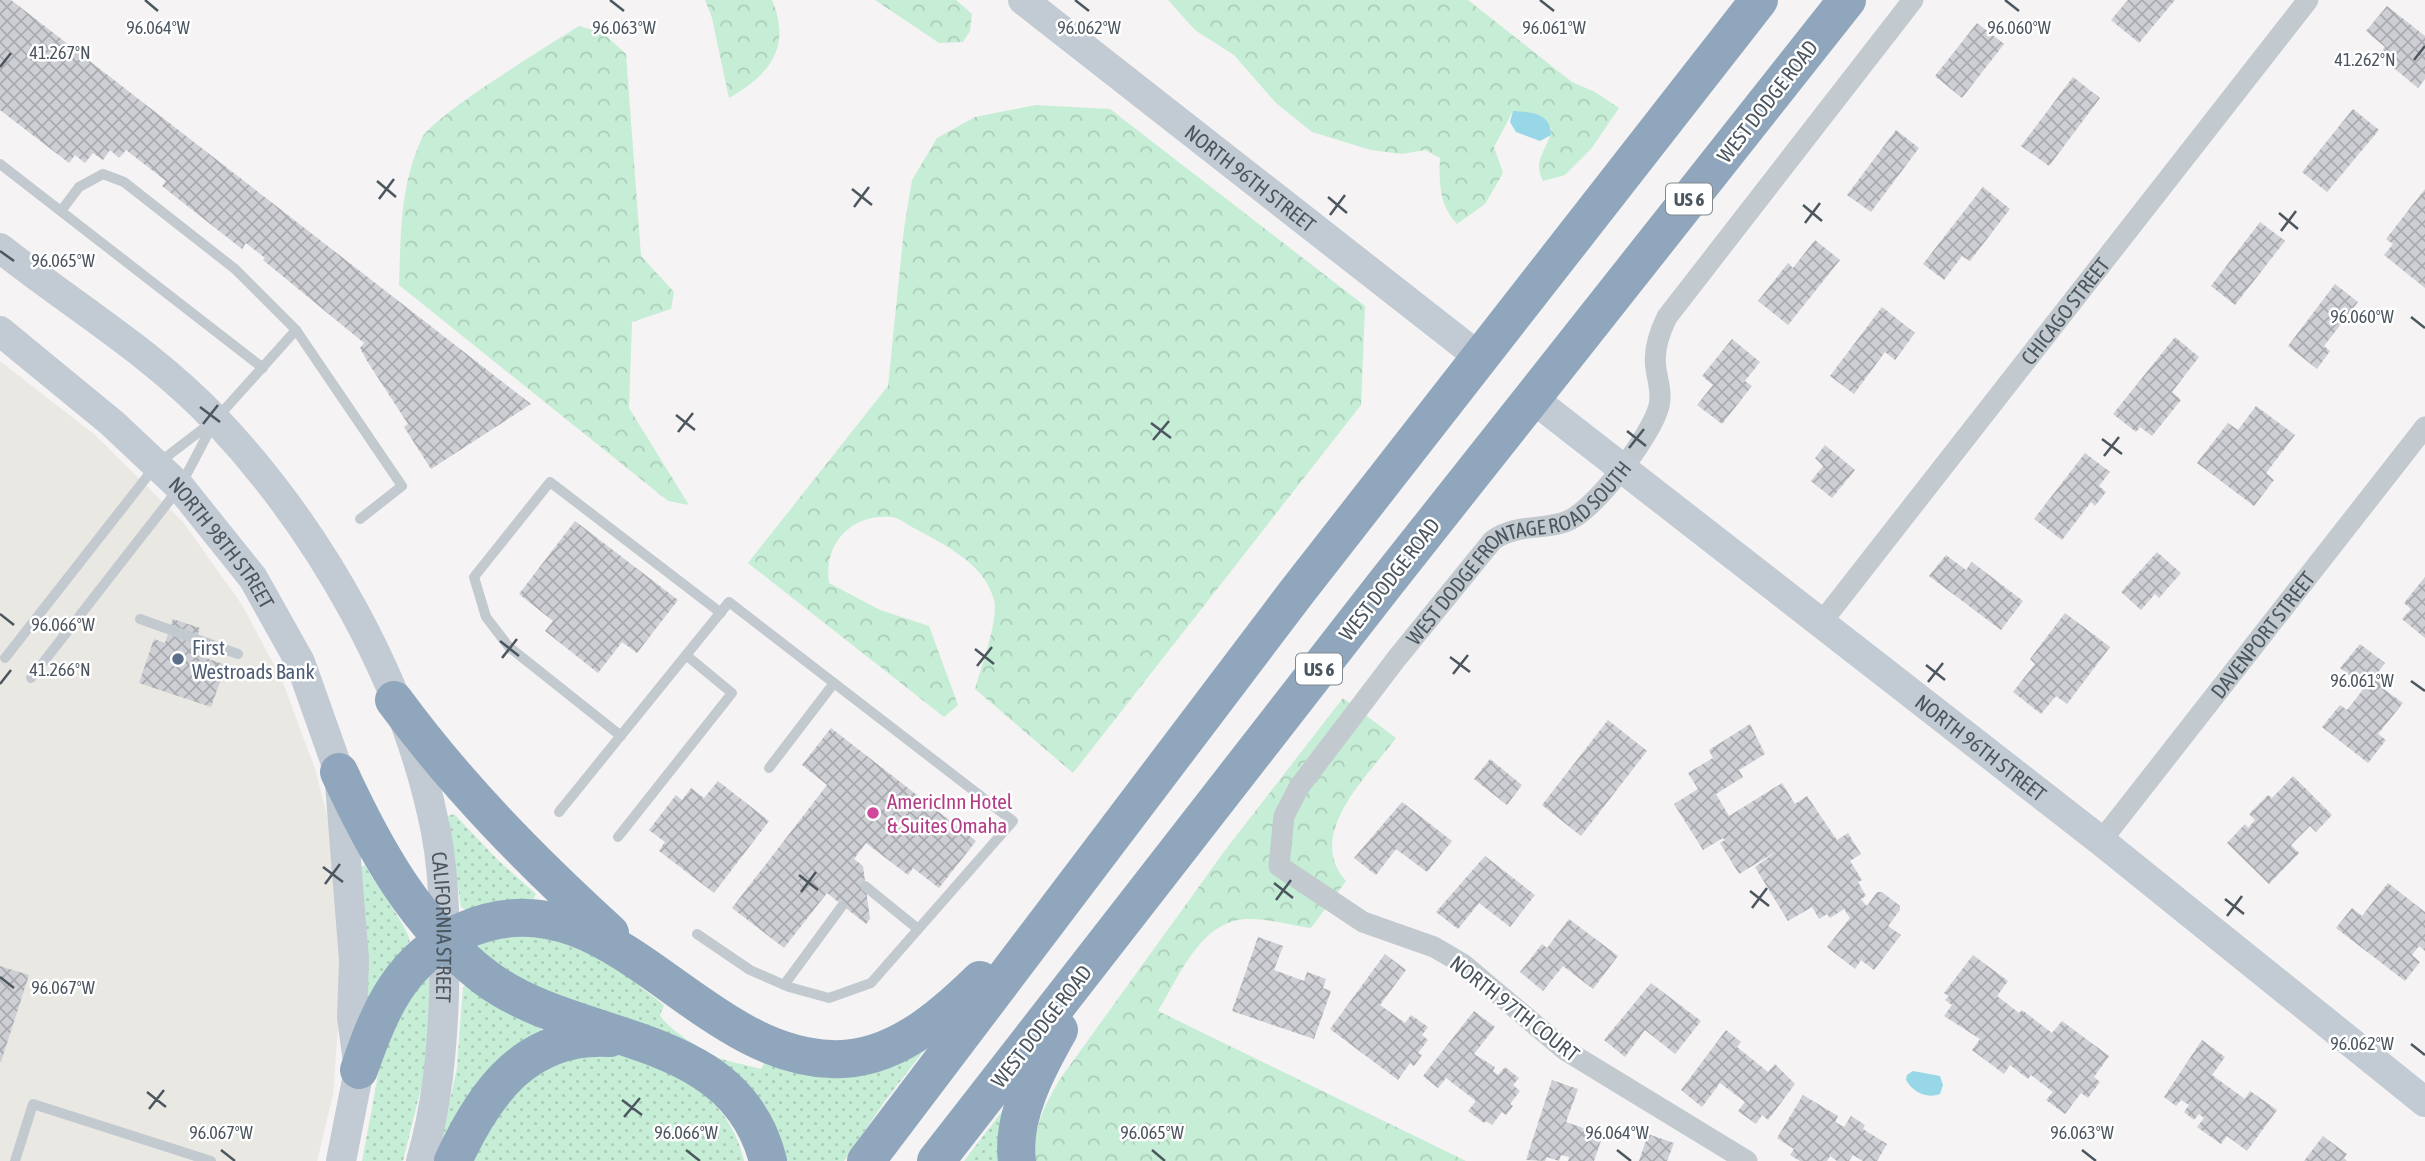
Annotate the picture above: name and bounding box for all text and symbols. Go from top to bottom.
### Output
text: 96.064°W [126,17,190,38]
text: 96.063°W [592,17,656,38]
text: 96.062°W [1057,17,1121,38]
text: 96.061°W [1522,17,1586,38]
text: 96.060°W [1987,17,2051,38]
street label: WEST DODGE ROAD [1712,35,1822,167]
text: 41.267°N [29,42,91,63]
text: 41.262°N [2334,49,2396,70]
street label: NORTH 96TH STREET [1180,120,1321,237]
road number: US 6 [1666,183,1712,214]
text: 96.065°W [31,250,95,271]
street label: CHICAGO STREET [2016,253,2114,369]
text: 96.060°W [2330,306,2394,327]
street label: WEST DODGE FRONTAGE ROAD SOUTH [1401,456,1636,649]
street label: NORTH 98TH STREET [165,471,279,612]
street label: WEST DODGE ROAD [1334,513,1444,645]
street label: DAVENPORT STREET [2206,567,2319,703]
text: 96.066°W [31,614,95,635]
place label: First Westroads Bank [192,635,315,683]
marker: First Westroads Bank [170,651,186,667]
road number: US 6 [1296,654,1342,684]
text: 41.266°N [29,659,91,680]
text: 96.061°W [2330,670,2394,691]
street label: NORTH 96TH STREET [1911,689,2051,806]
place label: AmericInn Hotel & Suites Omaha [887,789,1013,837]
marker: AmericInn Hotel & Suites Omaha [865,805,881,821]
street label: CALIFORNIA STREET [427,850,457,1003]
street label: NORTH 97TH COURT [1446,950,1584,1066]
street label: WEST DODGE ROAD [986,960,1096,1092]
text: 96.067°W [31,977,95,998]
text: 96.062°W [2330,1033,2394,1054]
text: 96.067°W [189,1122,253,1143]
text: 96.066°W [654,1122,718,1143]
text: 96.065°W [1120,1122,1184,1143]
text: 96.064°W [1585,1122,1649,1143]
text: 96.063°W [2050,1122,2114,1143]

